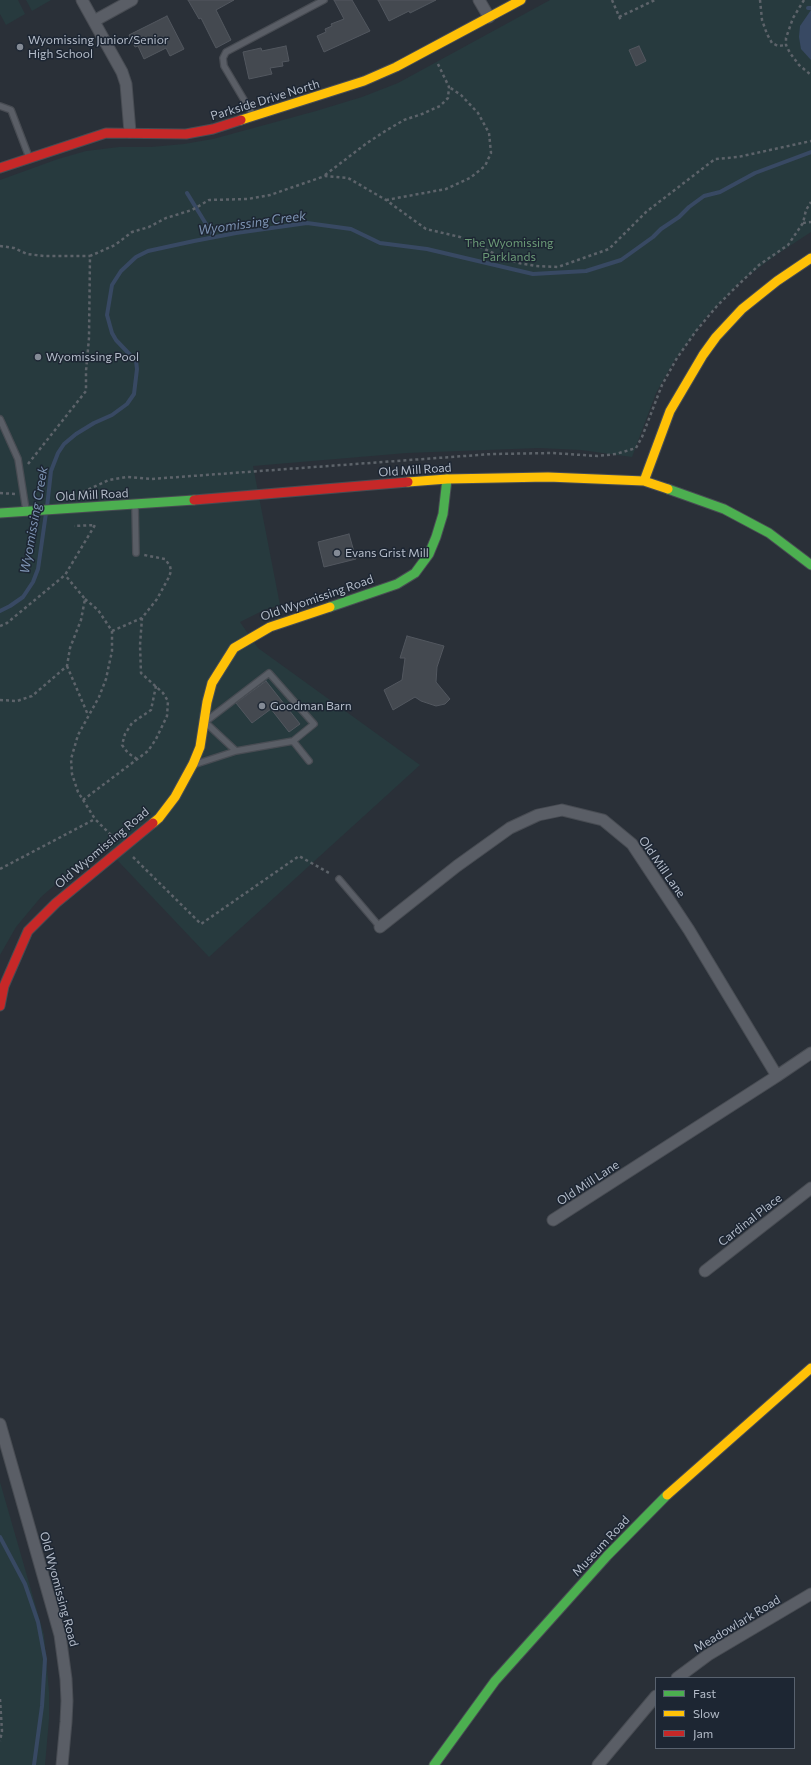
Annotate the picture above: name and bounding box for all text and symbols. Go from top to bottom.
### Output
place label: Wyomissing Junior/Senior High School [28,33,169,61]
marker: Wyomissing Junior/Senior High School [15,42,25,52]
street label: Parkside Drive North [209,77,321,123]
water label: Wyomissing Creek [197,208,307,238]
park label: The Wyomissing Parklands [464,236,554,264]
place label: Wyomissing Pool [46,350,139,364]
marker: Wyomissing Pool [33,352,43,362]
street label: Old Mill Road [378,460,452,480]
water label: Wyomissing Creek [17,465,51,575]
street label: Old Mill Road [55,486,129,504]
place label: Evans Grist Mill [345,546,429,560]
marker: Evans Grist Mill [332,548,342,558]
street label: Old Wyomissing Road [259,572,375,624]
place label: Goodman Barn [270,699,352,713]
marker: Goodman Barn [257,701,267,711]
street label: Old Wyomissing Road [52,804,152,892]
street label: Old Mill Lane [636,834,688,900]
street label: Old Mill Lane [554,1158,622,1208]
street label: Cardinal Place [715,1191,785,1249]
street label: Museum Road [569,1513,633,1579]
street label: Old Wyomissing Road [37,1530,81,1648]
street label: Meadowlark Road [691,1592,783,1656]
legend [655,1677,795,1749]
text: Fast [693,1686,716,1700]
text: Slow [693,1706,720,1720]
text: Jam [693,1726,713,1740]

